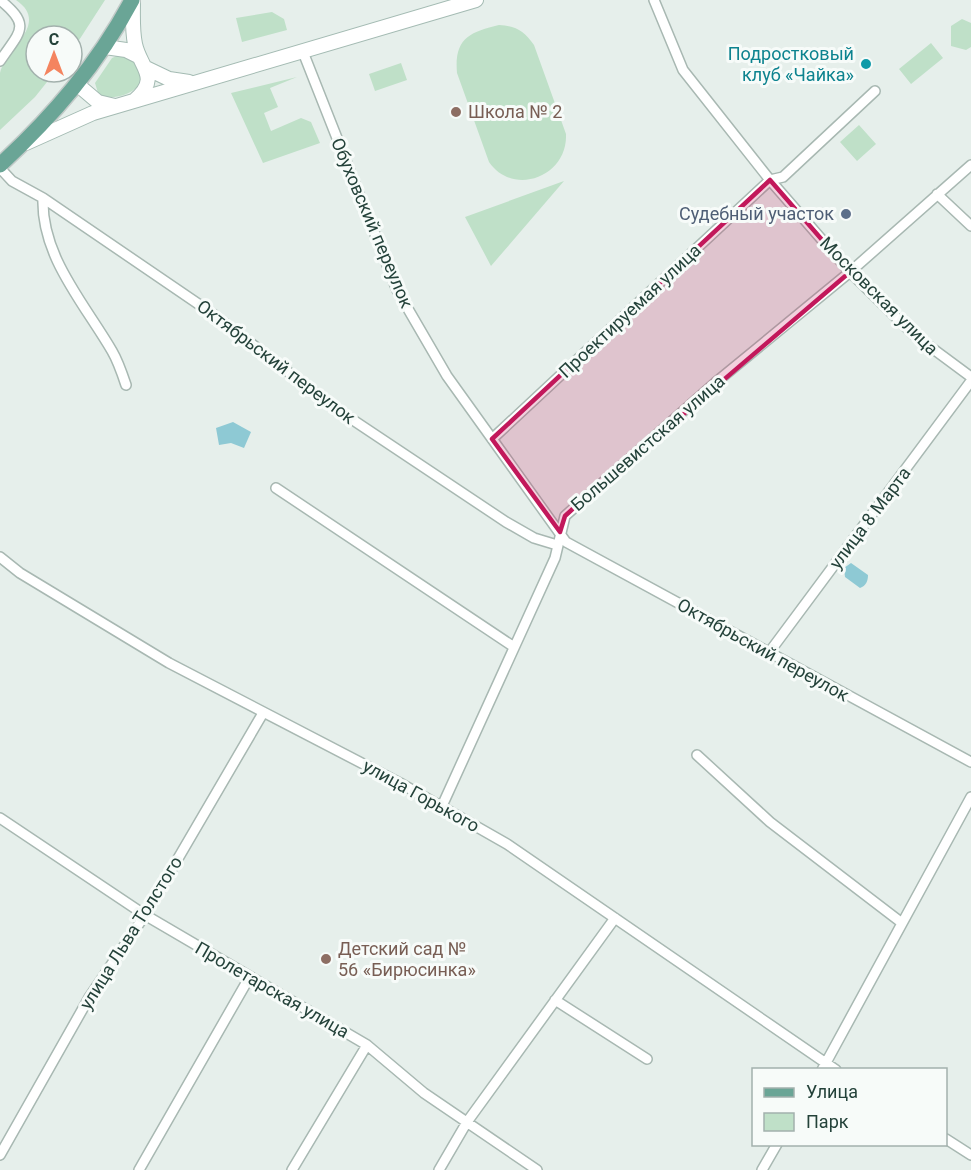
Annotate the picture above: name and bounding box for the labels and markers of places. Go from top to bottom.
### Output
place label: Подростковый клуб «Чайка» [728,43,854,85]
marker: Подростковый клуб «Чайка» [859,57,873,71]
place label: Школа № 2 [468,101,562,122]
marker: Школа № 2 [449,105,463,119]
place label: Судебный участок [679,203,834,224]
marker: Судебный участок [839,207,853,221]
place label: Детский сад № 56 «Бирюсинка» [338,938,476,980]
marker: Детский сад № 56 «Бирюсинка» [319,952,333,966]

